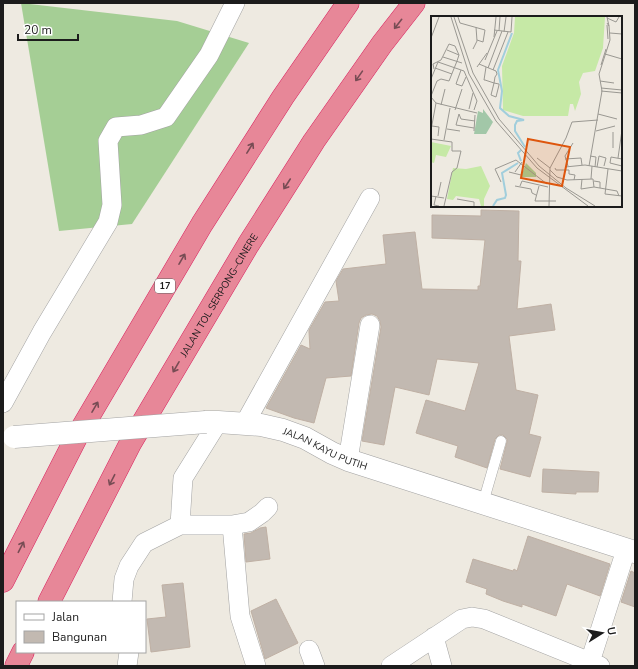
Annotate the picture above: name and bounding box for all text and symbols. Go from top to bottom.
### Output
scale bar [18,16,78,42]
inset map [431,16,622,207]
one-way arrow [393,18,402,29]
text: 20 m [24,22,52,38]
one-way arrow [355,70,363,81]
one-way arrow [246,143,254,154]
one-way arrow [282,178,290,190]
street label: JALAN TOL SERPONG–CINERE [177,231,262,361]
one-way arrow [178,253,186,265]
road number: 17 [155,279,175,293]
one-way arrow [171,361,179,373]
one-way arrow [91,401,99,413]
street label: JALAN KAYU PUTIH [280,424,369,474]
one-way arrow [108,474,115,486]
one-way arrow [18,541,25,553]
legend [16,601,146,653]
text: Jalan [51,609,79,625]
north arrow [582,613,622,653]
text: U [603,626,619,637]
text: Bangunan [52,629,107,645]

